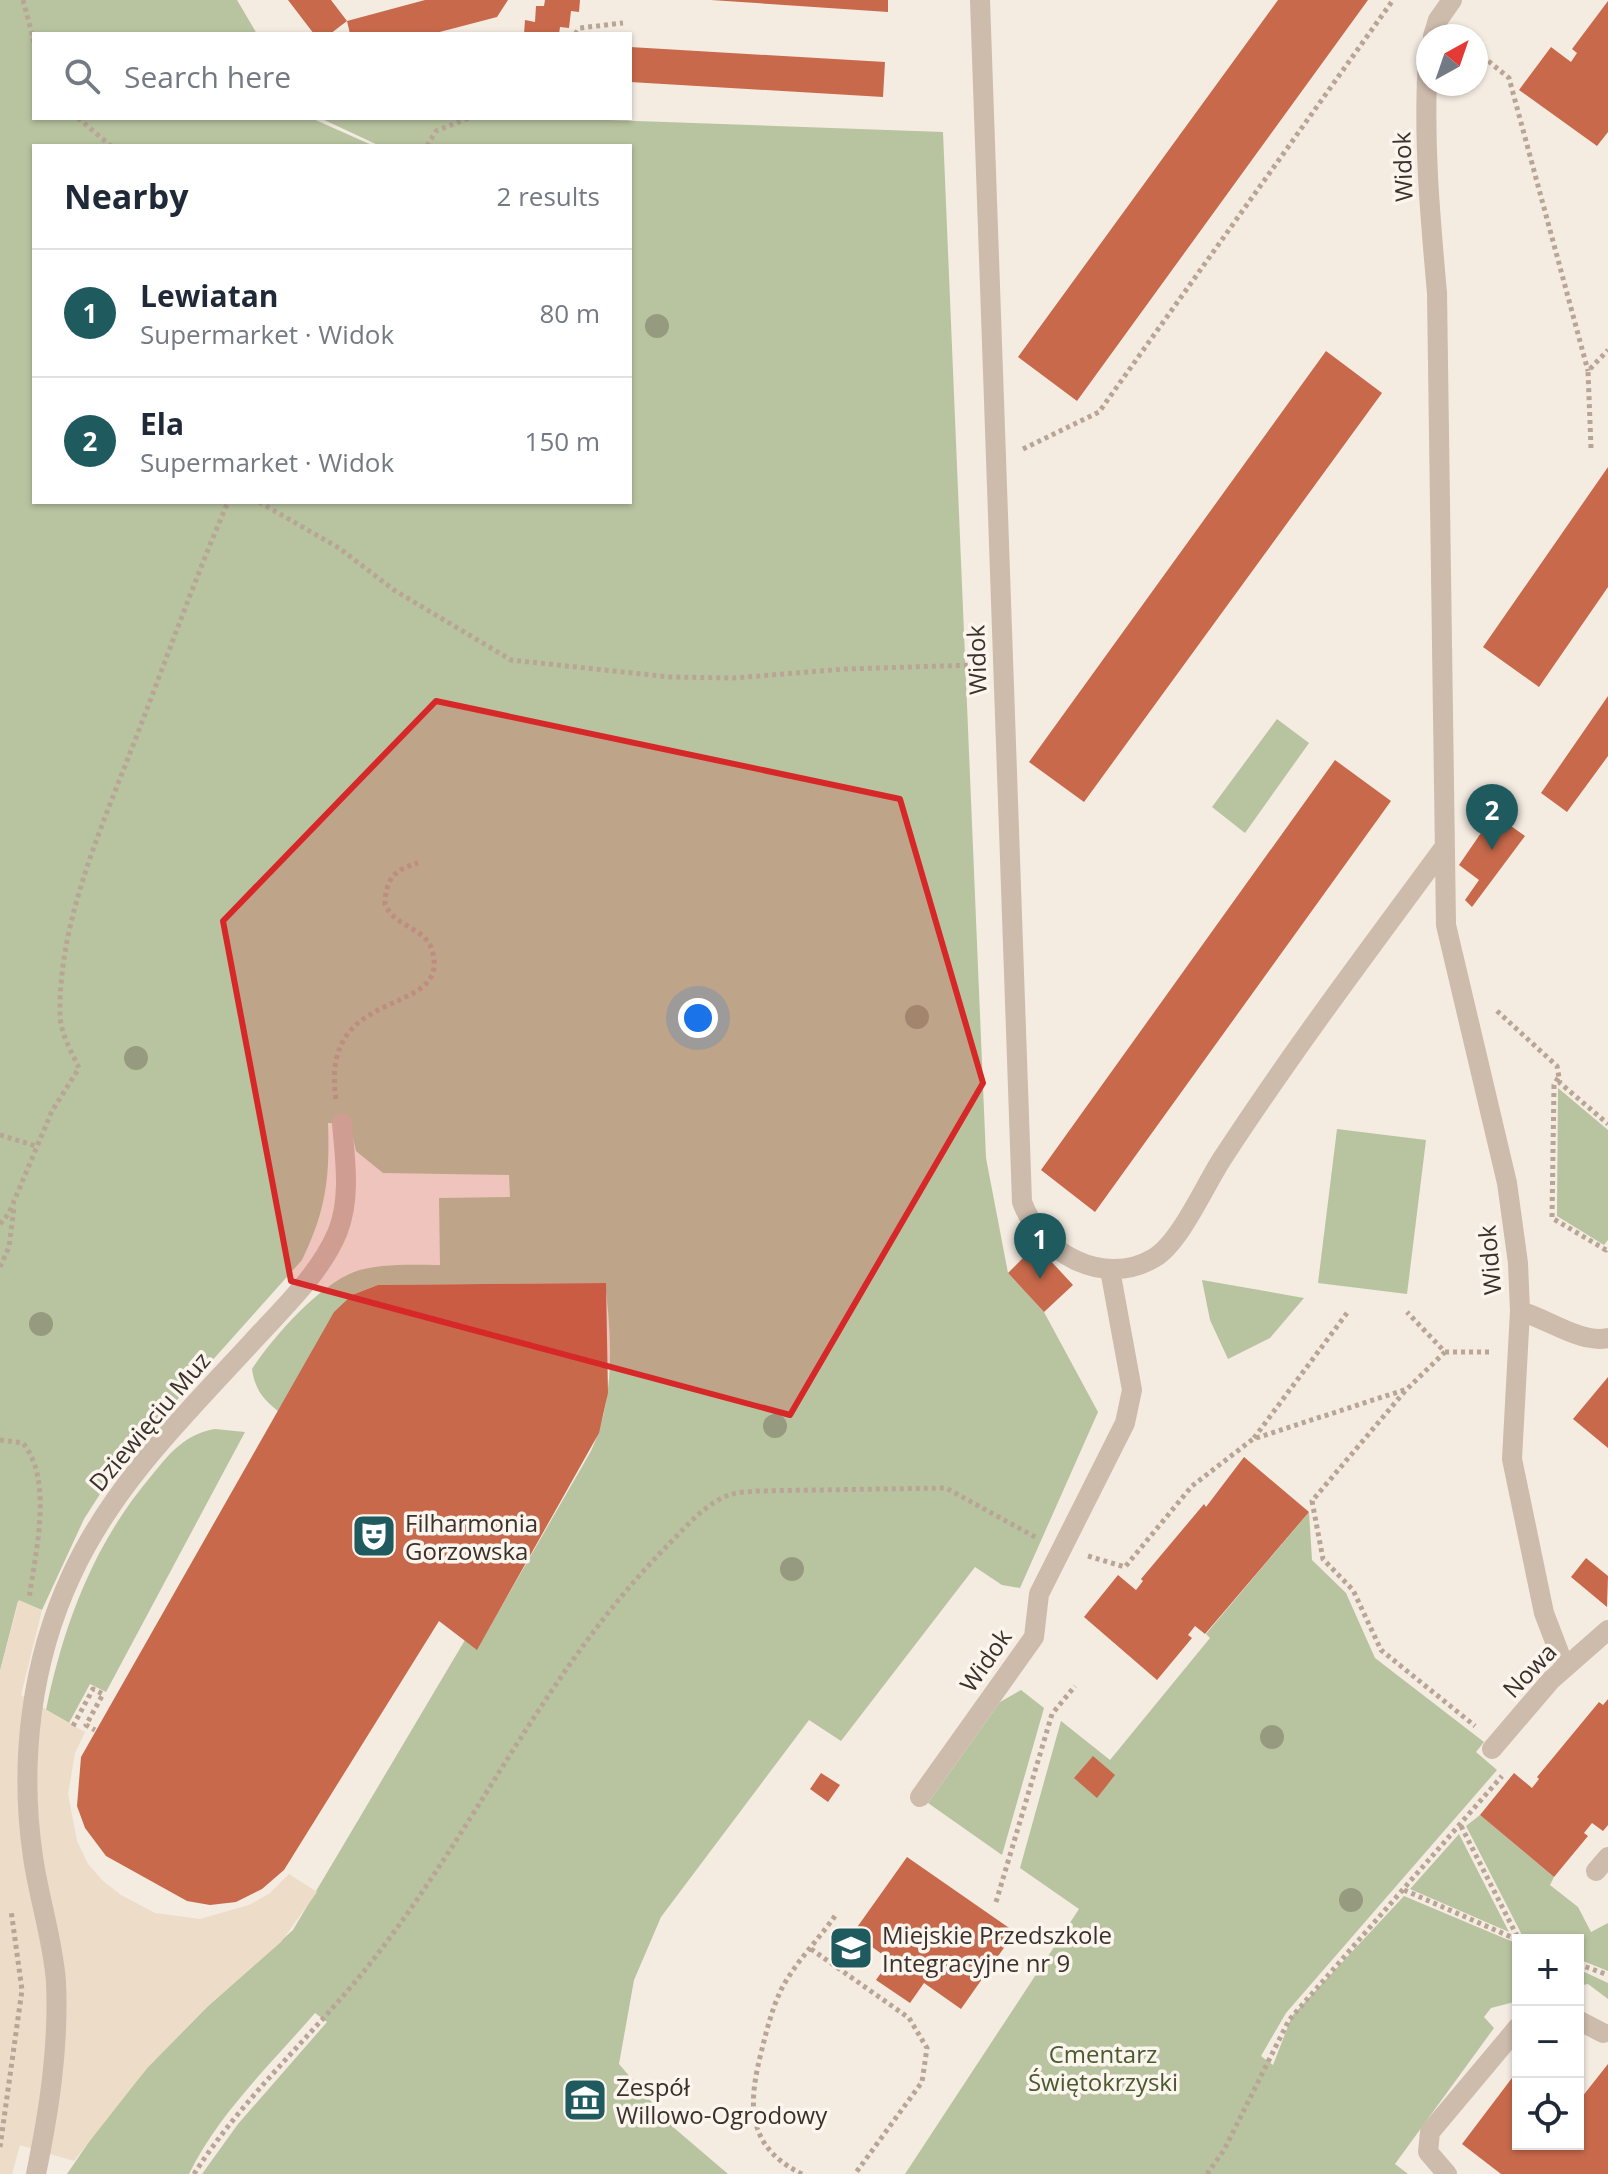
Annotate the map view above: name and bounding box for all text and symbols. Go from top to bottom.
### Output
north arrow [1416,24,1488,96]
search box [32,32,632,120]
icon: search [60,54,104,98]
text: Search here [124,56,291,97]
street label: Widok [1384,131,1420,203]
text: Nearby [64,173,189,219]
text: 2 results [497,178,600,214]
text: Lewiatan [140,275,279,316]
text: 1 [83,295,97,331]
text: 80 m [539,295,600,331]
text: Supermarket · Widok [140,316,394,352]
text: Ela [140,403,184,444]
text: 2 [83,423,97,459]
text: 150 m [525,423,600,459]
text: Supermarket · Widok [140,444,394,480]
street label: Widok [958,624,994,696]
pin: 2 [1466,784,1518,850]
your location [678,998,718,1038]
pin: 1 [1014,1213,1066,1279]
street label: Widok [1469,1223,1508,1296]
street label: Dziewięciu Muz [81,1344,217,1498]
place label: Filharmonia Gorzowska [405,1506,538,1567]
theatre icon: Filharmonia Gorzowska [350,1512,398,1560]
street label: Widok [951,1622,1019,1698]
street label: Nowa [1495,1635,1563,1705]
place label: Miejskie Przedszkole Integracyjne nr 9 [882,1918,1112,1979]
school or university icon: Miejskie Przedszkole Integracyjne nr 9 [827,1924,875,1972]
map controls [1512,1934,1584,2150]
button: + [1512,1934,1584,2006]
button: − [1512,2006,1584,2078]
park label: Cmentarz Świętokrzyski [1028,2037,1178,2098]
place label: Zespół Willowo-Ogrodowy [616,2070,828,2131]
museum icon: Zespół Willowo-Ogrodowy [561,2076,609,2124]
button: locate [1512,2078,1584,2150]

